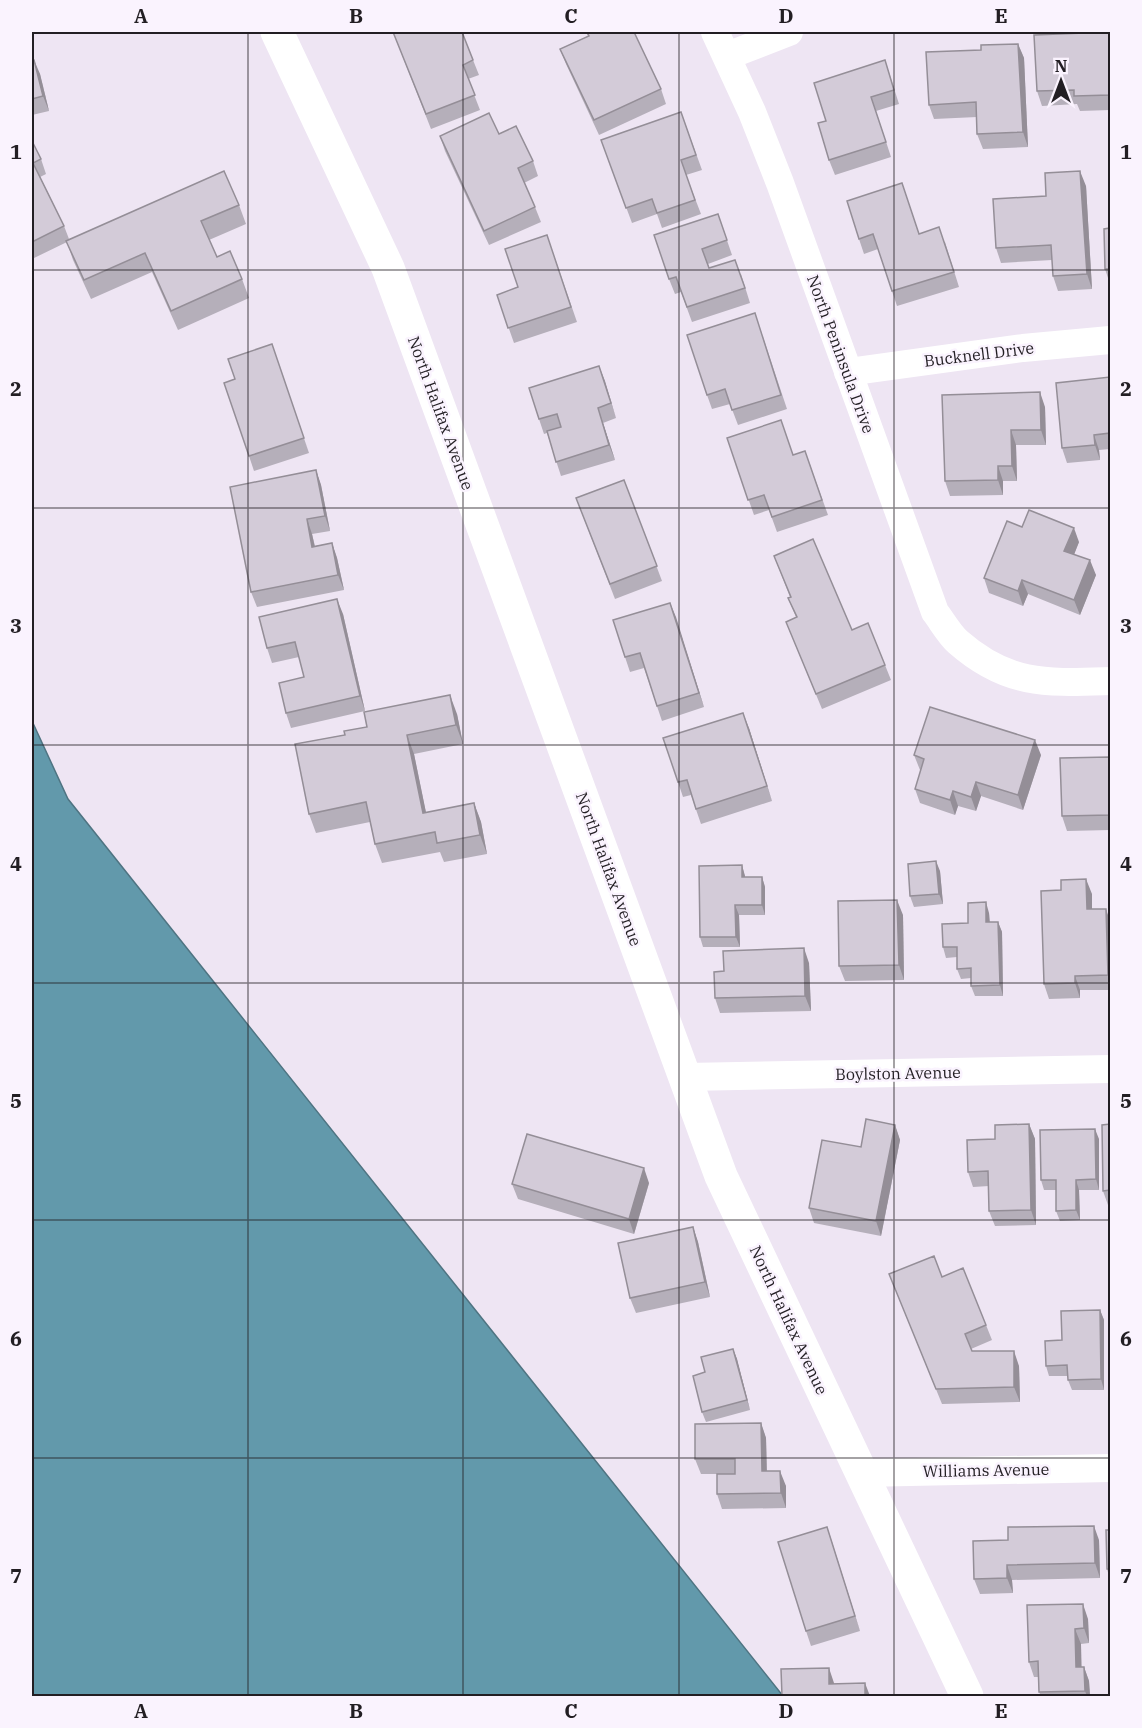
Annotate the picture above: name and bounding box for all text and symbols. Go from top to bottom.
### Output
text: A [134,2,148,29]
text: B [349,2,363,29]
text: C [564,2,578,29]
text: D [778,2,794,29]
text: E [994,2,1008,29]
north arrow [1031,51,1091,111]
text: N [1055,56,1067,76]
text: 1 [10,138,22,165]
text: 1 [1120,138,1132,165]
street label: North Peninsula Drive [803,272,879,436]
street label: North Halifax Avenue [404,333,478,493]
street label: Bucknell Drive [923,337,1035,371]
text: 2 [10,375,22,402]
text: 2 [1120,375,1132,402]
text: 3 [10,612,22,639]
text: 3 [1120,612,1132,639]
street label: North Halifax Avenue [572,789,646,949]
text: 4 [10,850,22,877]
text: 4 [1120,850,1132,877]
street label: Boylston Avenue [835,1062,961,1084]
text: 5 [10,1087,22,1114]
text: 5 [1120,1087,1132,1114]
street label: North Halifax Avenue [746,1242,832,1398]
text: 6 [10,1325,22,1352]
text: 6 [1120,1325,1132,1352]
street label: Williams Avenue [922,1459,1050,1481]
text: 7 [10,1562,22,1589]
text: 7 [1120,1562,1132,1589]
text: A [134,1697,148,1724]
text: B [349,1697,363,1724]
text: C [564,1697,578,1724]
text: D [778,1697,794,1724]
text: E [994,1697,1008,1724]

